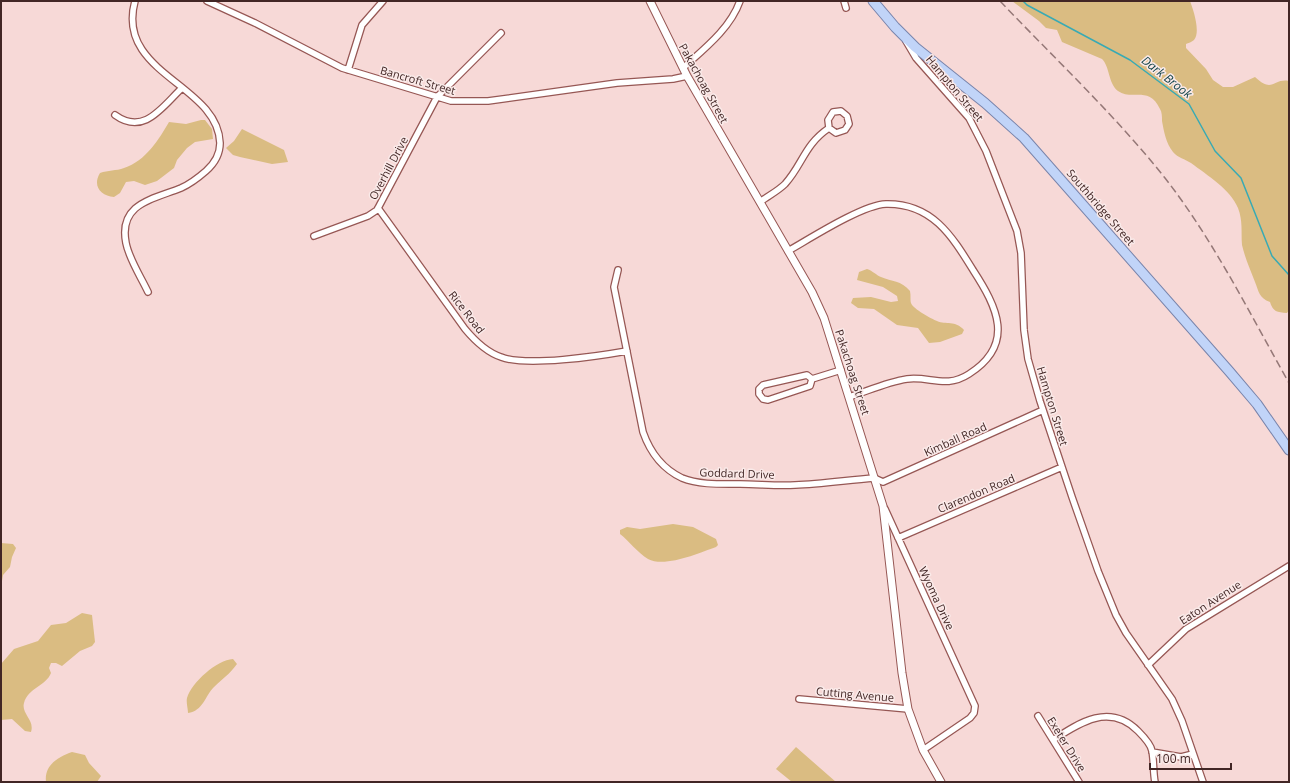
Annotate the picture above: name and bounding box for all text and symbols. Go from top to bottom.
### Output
street label: Pakachoag Street [676,40,732,126]
street label: Hampton Street [923,52,987,124]
water label: Dark Brook [1138,52,1197,103]
street label: Bancroft Street [379,62,457,98]
street label: Overhill Drive [365,134,411,202]
street label: Southbridge Street [1064,166,1138,248]
street label: Rice Road [446,288,488,336]
street label: Pakachoag Street [832,327,874,417]
street label: Hampton Street [1034,365,1072,447]
street label: Kimball Road [921,418,989,460]
street label: Goddard Drive [699,464,775,482]
street label: Clarendon Road [935,470,1017,516]
street label: Wyoma Drive [916,564,958,632]
street label: Eaton Avenue [1176,576,1244,628]
street label: Cutting Avenue [815,683,895,705]
street label: Exeter Drive [1044,714,1090,774]
scale bar [1150,745,1231,771]
text: 100 m [1156,750,1191,767]

